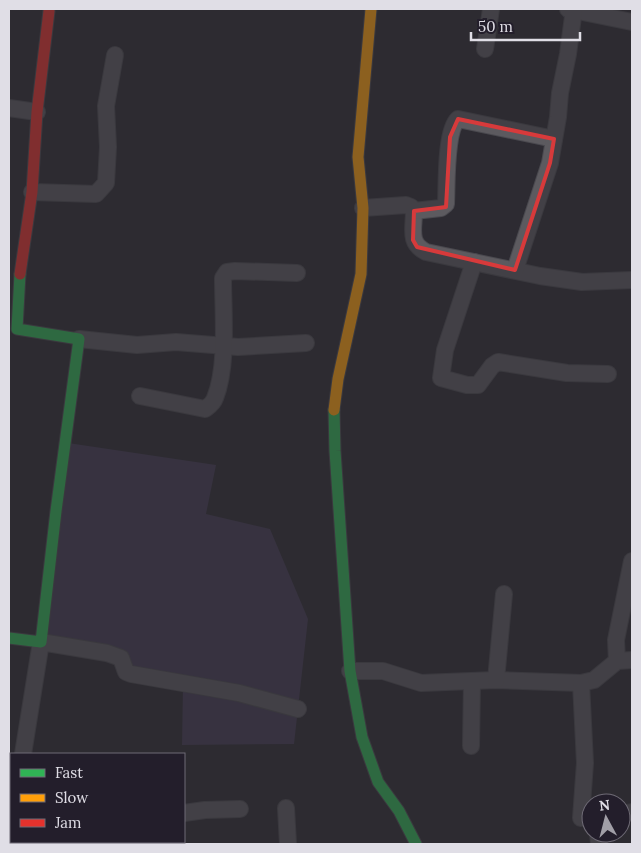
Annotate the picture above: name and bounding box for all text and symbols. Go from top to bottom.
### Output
scale bar [471,10,580,42]
text: 50 m [478,17,513,36]
legend [10,753,185,843]
text: Fast [55,763,83,782]
text: Slow [55,788,88,807]
north arrow [581,793,631,843]
text: N [598,795,611,815]
text: Jam [54,813,82,832]

